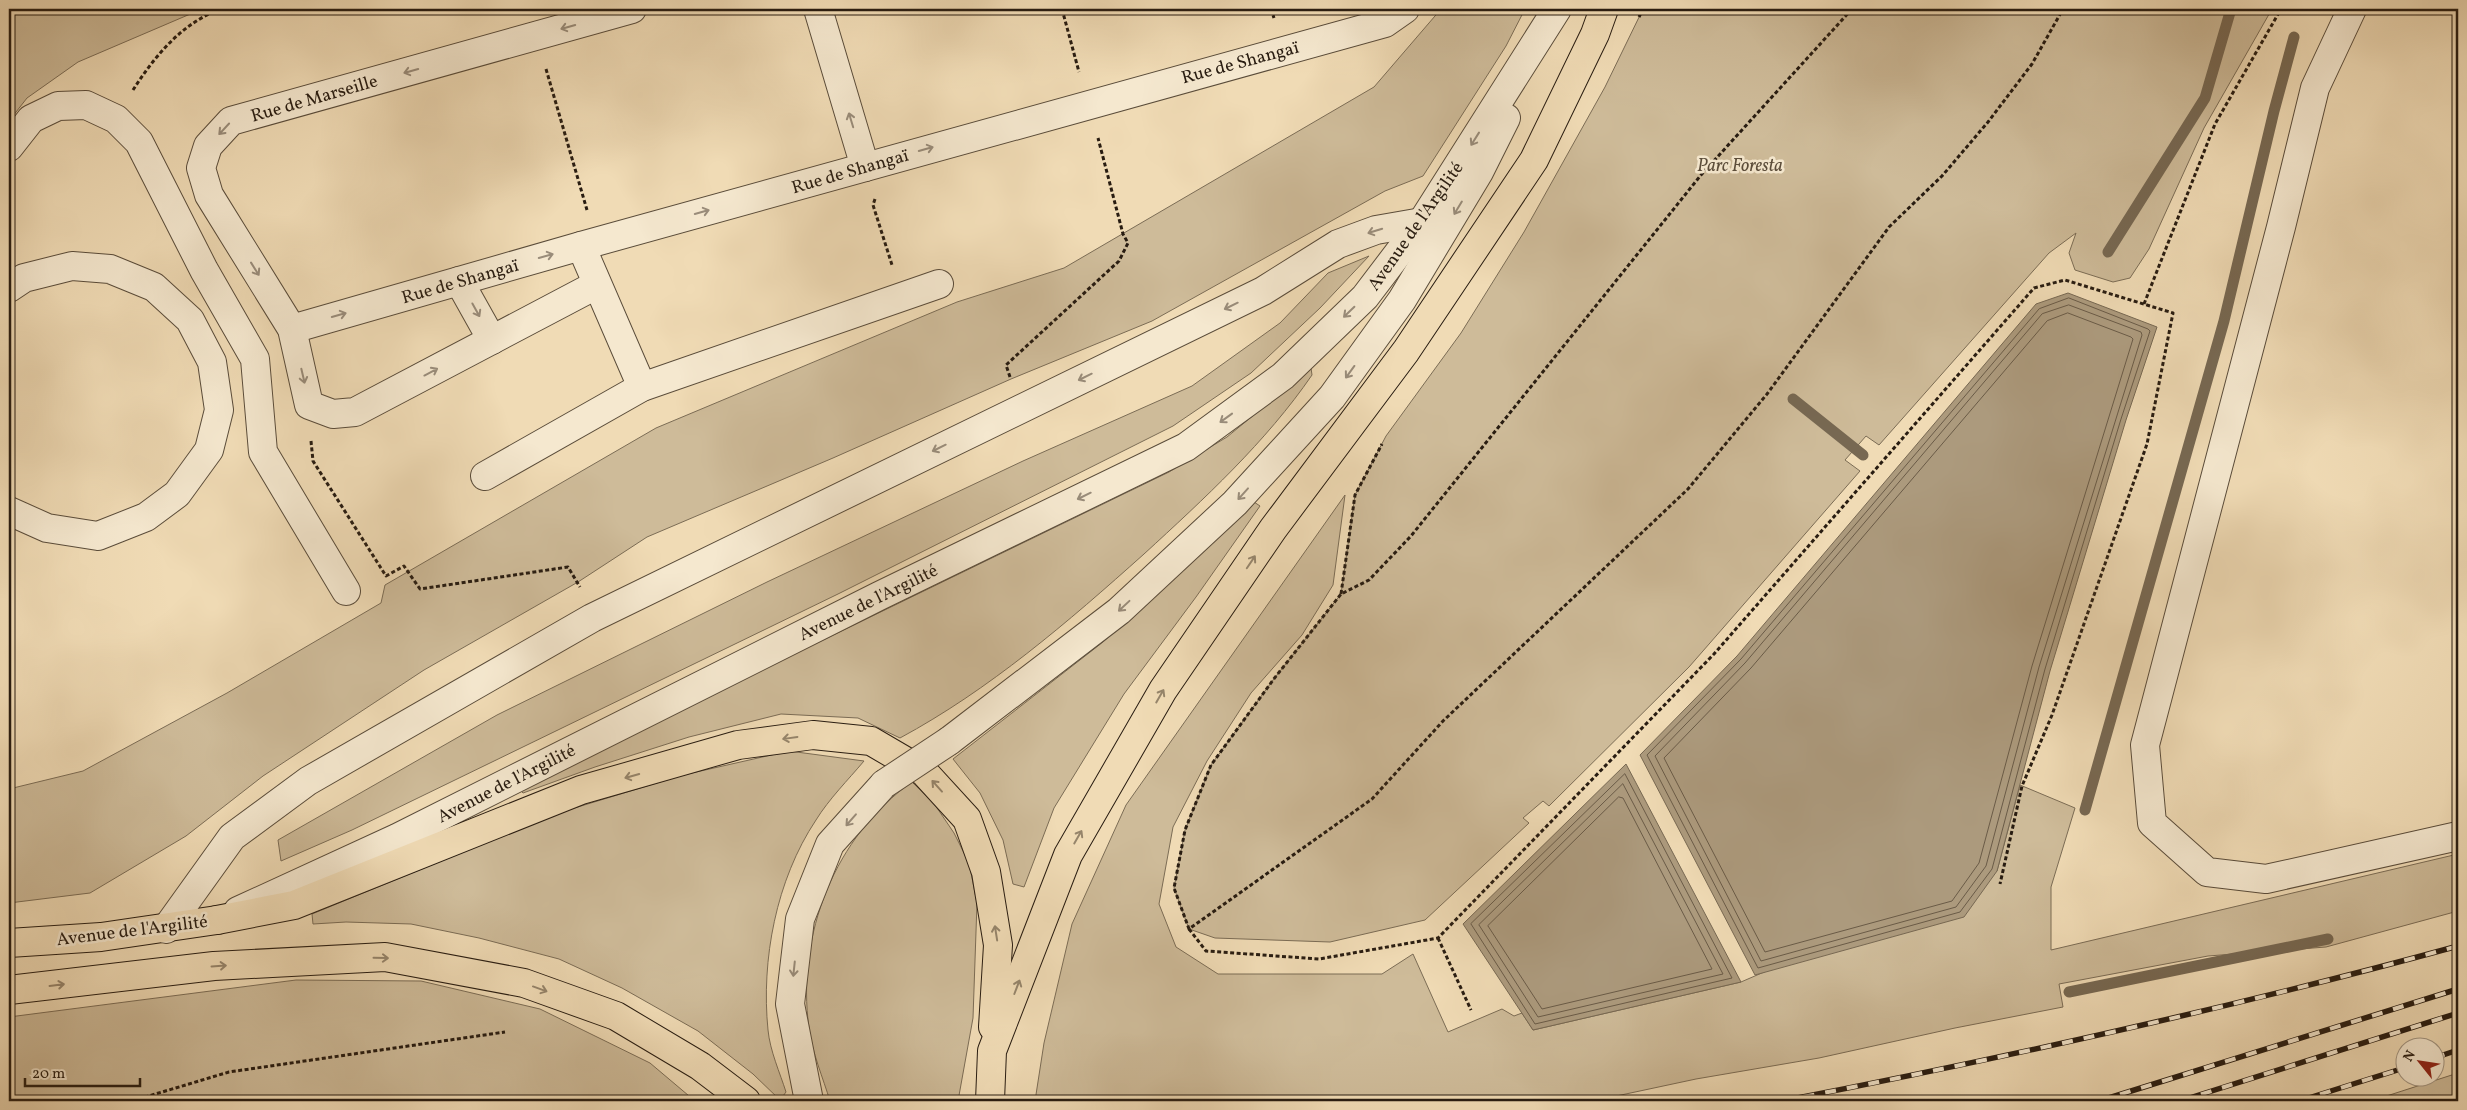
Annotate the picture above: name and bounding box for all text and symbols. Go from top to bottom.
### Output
one-way arrow [560,22,576,32]
street label: Rue de Shangaï [1179,36,1303,91]
one-way arrow [404,66,420,76]
street label: Rue de Marseille [248,69,381,130]
one-way arrow [846,112,856,128]
one-way arrow [218,122,230,135]
one-way arrow [1469,131,1479,145]
street label: Rue de Shangaï [789,144,912,201]
one-way arrow [918,144,934,154]
park label: Parc Foresta [1697,154,1783,179]
street label: Avenue de l'Argilité [1362,157,1470,296]
one-way arrow [1452,200,1462,214]
one-way arrow [694,207,710,216]
one-way arrow [1367,227,1383,237]
one-way arrow [537,250,553,260]
street label: Rue de Shangaï [399,254,522,311]
one-way arrow [251,262,261,276]
one-way arrow [1224,302,1239,311]
one-way arrow [471,303,481,317]
one-way arrow [1343,306,1355,319]
one-way arrow [331,310,347,320]
one-way arrow [1344,365,1355,378]
one-way arrow [423,367,438,376]
one-way arrow [299,368,308,384]
one-way arrow [1078,373,1093,382]
one-way arrow [1219,413,1233,423]
one-way arrow [932,444,947,454]
one-way arrow [1237,488,1248,501]
one-way arrow [1077,492,1092,502]
one-way arrow [1246,555,1256,569]
street label: Avenue de l'Argilité [795,559,943,648]
one-way arrow [1118,600,1131,612]
one-way arrow [1155,690,1165,704]
one-way arrow [782,733,798,743]
street label: Avenue de l'Argilité [433,739,580,830]
one-way arrow [624,771,640,781]
one-way arrow [931,779,943,792]
one-way arrow [846,814,857,827]
one-way arrow [1074,831,1084,845]
street label: Avenue de l'Argilité [55,910,209,953]
one-way arrow [990,925,1000,941]
one-way arrow [372,953,388,963]
one-way arrow [789,960,799,976]
one-way arrow [210,961,226,970]
one-way arrow [49,980,65,990]
one-way arrow [1012,980,1022,995]
one-way arrow [532,985,547,994]
north arrow [2394,1038,2444,1088]
text: N [2399,1047,2421,1065]
scale bar [25,1055,140,1087]
text: 20 m [32,1064,65,1085]

